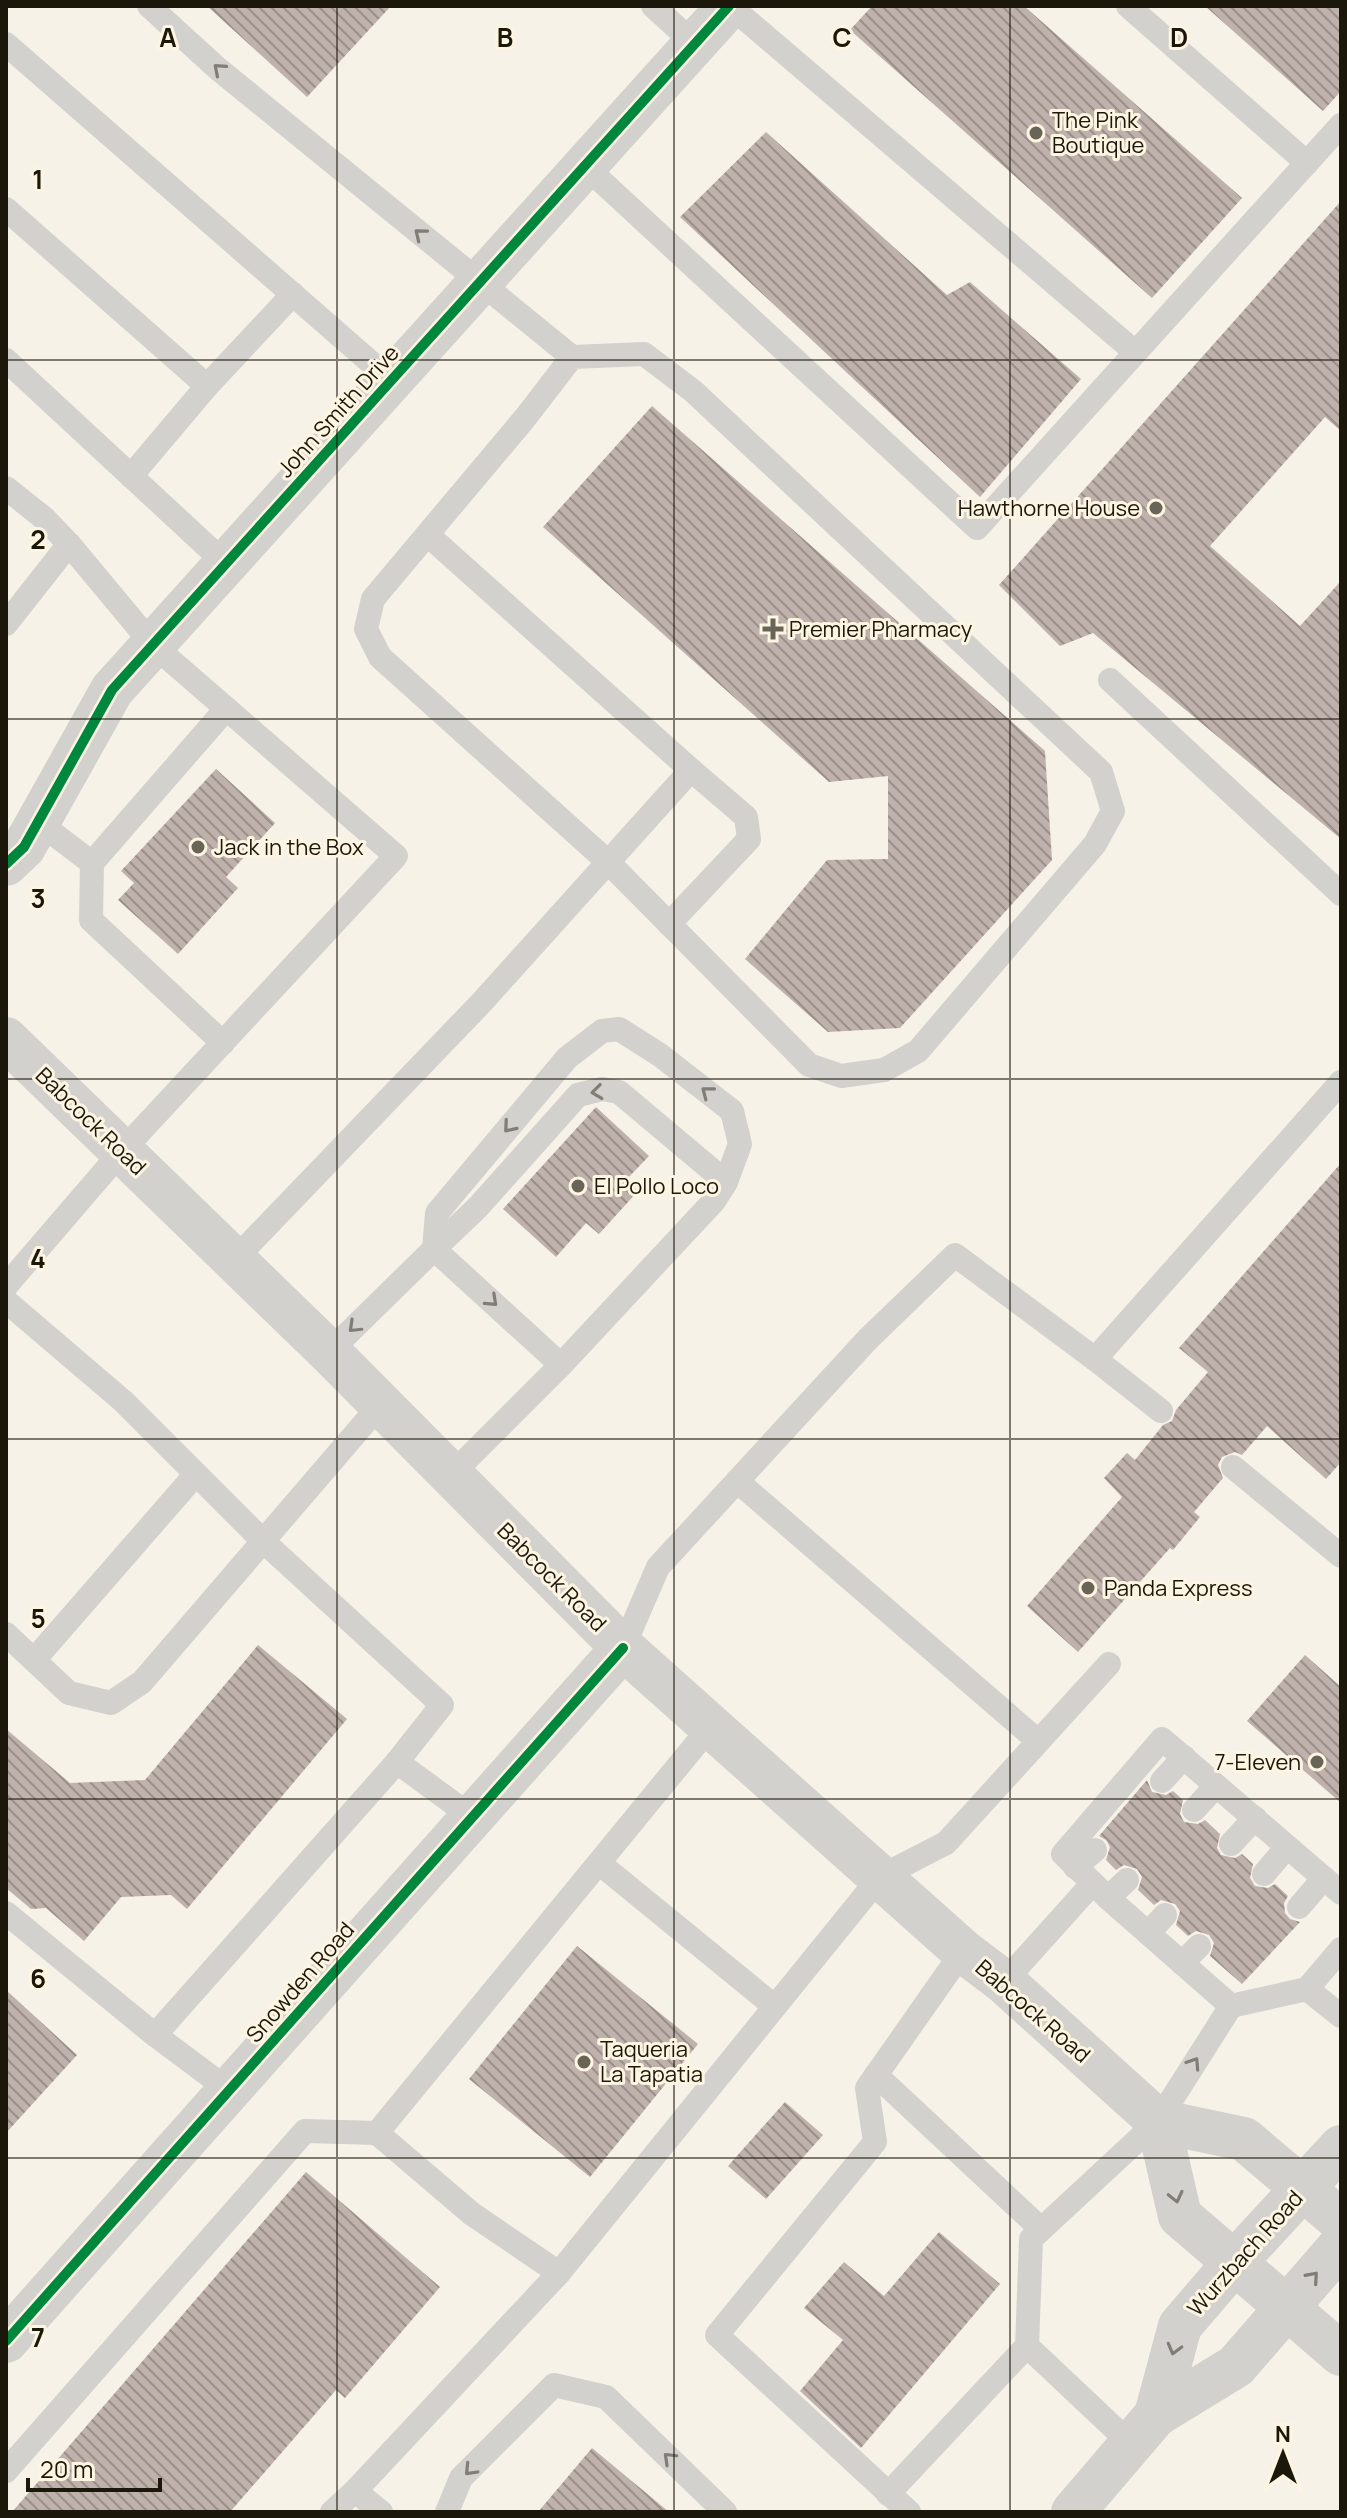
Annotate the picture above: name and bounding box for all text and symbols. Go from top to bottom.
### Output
text: A [159,19,177,55]
text: B [497,19,513,55]
text: C [832,19,852,55]
text: D [1170,19,1188,55]
one-way arrow [213,64,228,79]
place label: The Pink Boutique [1052,105,1145,160]
marker: The Pink Boutique [1027,124,1045,142]
text: 1 [32,161,44,197]
one-way arrow [415,229,429,244]
street label: John Smith Drive [270,338,406,484]
place label: Hawthorne House [958,493,1140,523]
marker: Hawthorne House [1147,499,1165,517]
text: 2 [30,521,46,557]
place label: Premier Pharmacy [789,614,973,644]
marker: Premier Pharmacy [764,620,782,638]
place label: Jack in the Box [214,832,364,862]
marker: Jack in the Box [189,838,207,856]
text: 3 [30,880,46,916]
street label: Babcock Road [29,1060,153,1182]
one-way arrow [591,1083,604,1100]
one-way arrow [701,1087,716,1101]
one-way arrow [504,1118,519,1133]
place label: El Pollo Loco [594,1171,719,1201]
marker: El Pollo Loco [569,1177,587,1195]
text: 4 [30,1240,46,1276]
one-way arrow [483,1292,497,1307]
one-way arrow [349,1318,364,1332]
street label: Babcock Road [491,1516,613,1638]
place label: Panda Express [1104,1573,1252,1603]
marker: Panda Express [1079,1579,1097,1597]
text: 5 [30,1600,46,1636]
place label: 7-Eleven [1215,1747,1301,1777]
marker: 7-Eleven [1308,1753,1326,1771]
street label: Snowden Road [239,1915,361,2049]
street label: Babcock Road [969,1953,1097,2069]
text: 6 [30,1960,46,1996]
place label: Taqueria La Tapatia [600,2034,703,2089]
marker: Taqueria La Tapatia [575,2053,593,2071]
one-way arrow [1185,2058,1200,2072]
street label: Wurzbach Road [1180,2184,1310,2322]
one-way arrow [1167,2190,1184,2203]
one-way arrow [1303,2271,1318,2286]
text: 7 [31,2319,45,2355]
one-way arrow [1167,2341,1184,2355]
north arrow [1243,2414,1323,2494]
text: N [1275,2419,1291,2449]
scale bar [28,2442,160,2492]
text: 20 m [40,2452,93,2485]
one-way arrow [664,2452,678,2467]
one-way arrow [465,2461,480,2475]

